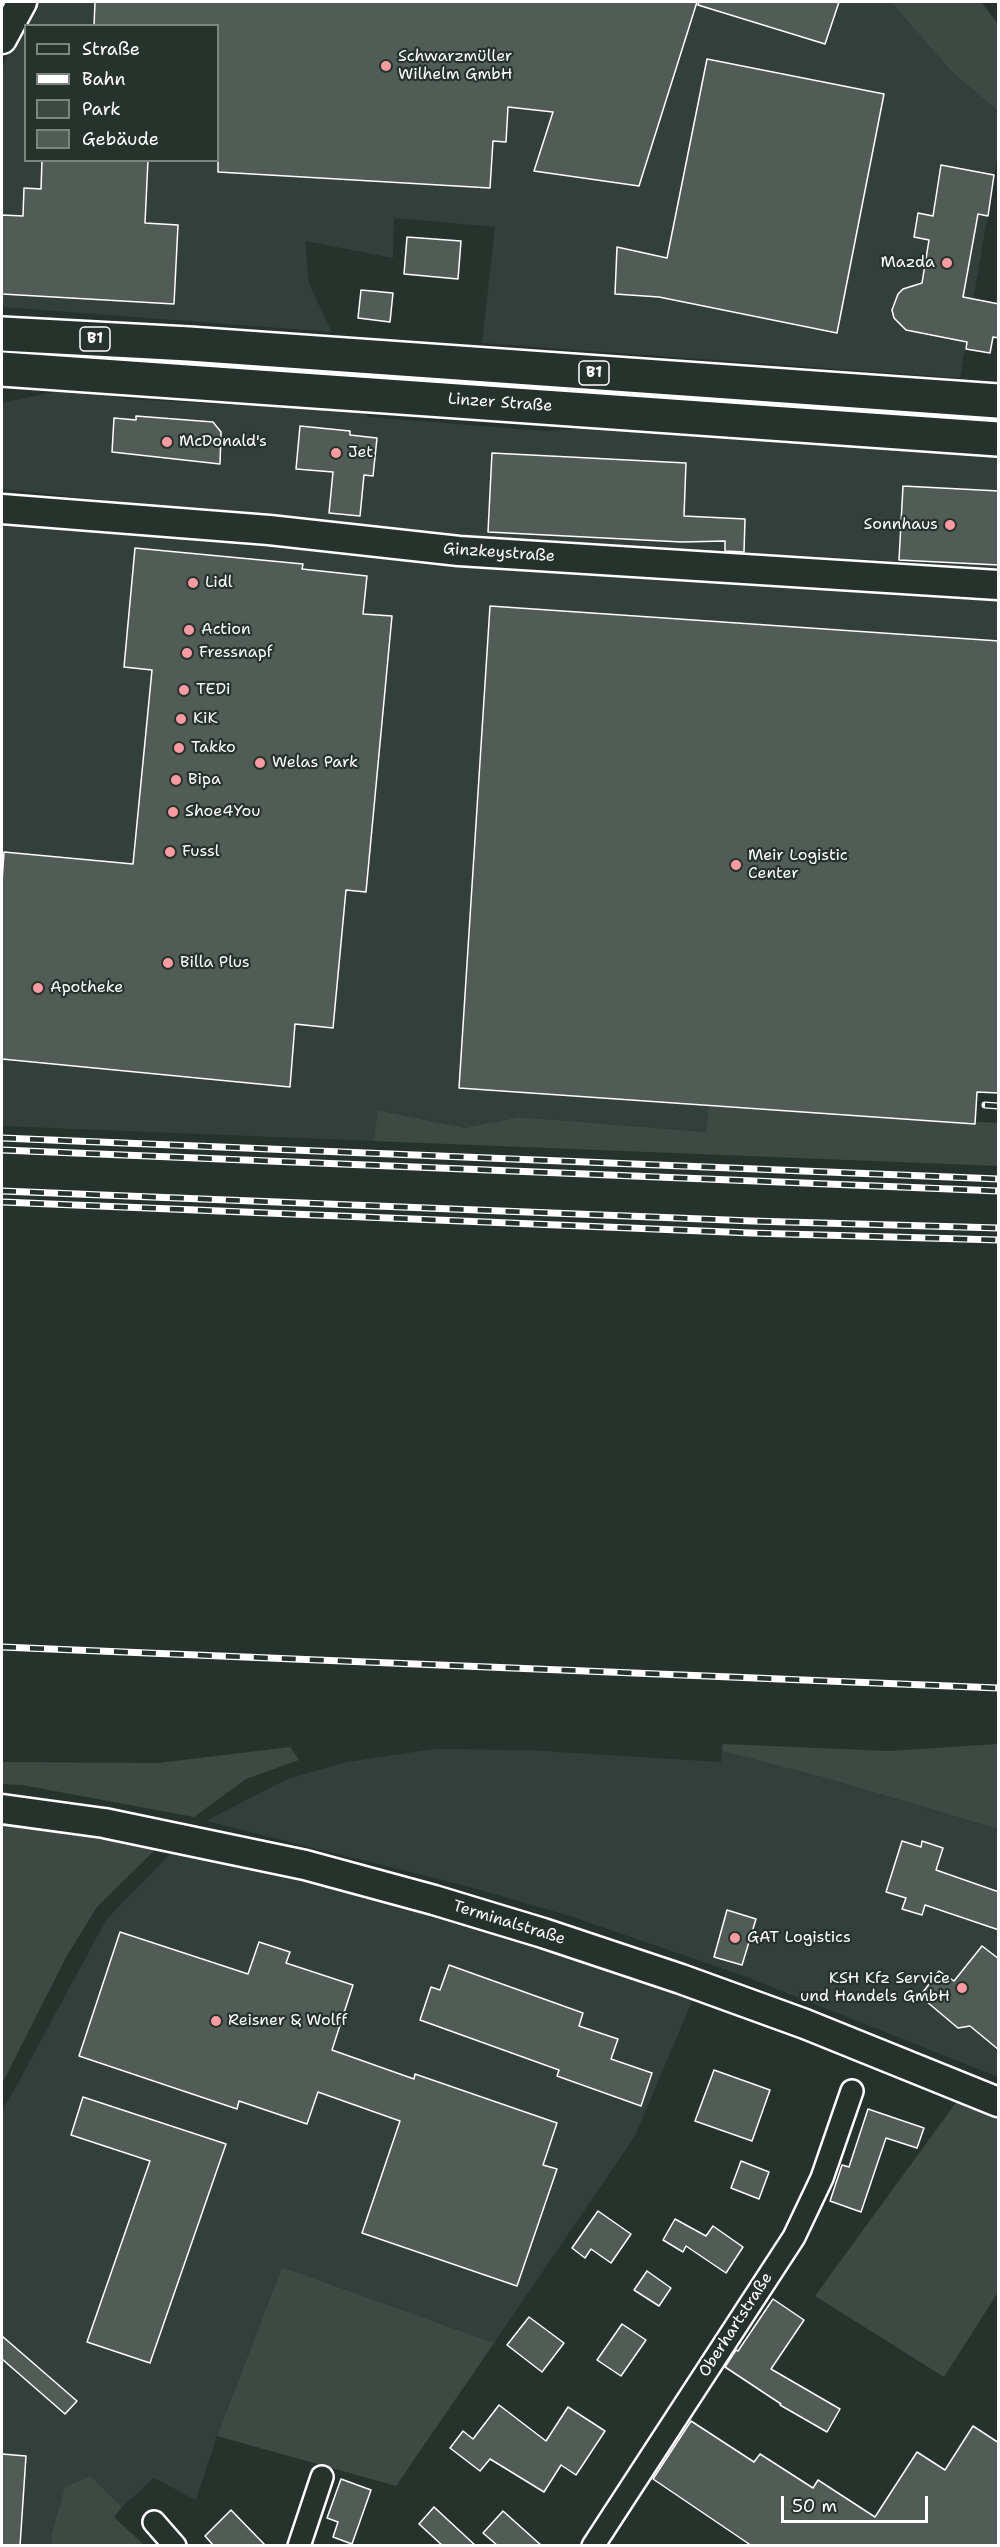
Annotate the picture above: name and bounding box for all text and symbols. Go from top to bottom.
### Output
legend [24,24,219,162]
text: Straße [82,37,140,61]
place label: Schwarzmüller Wilhelm GmbH [398,47,512,85]
marker: Schwarzmüller Wilhelm GmbH [379,59,393,73]
text: Bahn [82,67,126,91]
text: Park [82,97,121,121]
text: Gebäude [82,127,159,151]
place label: Mazda [881,253,935,273]
marker: Mazda [940,256,954,270]
road number: B1 [80,327,110,351]
road number: B1 [579,361,609,385]
street label: Linzer Straße [447,390,553,416]
place label: McDonald's [179,432,267,452]
marker: McDonald's [160,435,174,449]
place label: Jet [348,443,373,463]
marker: Jet [329,446,343,460]
place label: Sonnhaus [864,515,938,535]
marker: Sonnhaus [943,518,957,532]
street label: Ginzkeystraße [442,540,556,566]
place label: Lidl [205,573,233,593]
marker: Lidl [186,576,200,590]
place label: Action [201,620,251,640]
marker: Action [182,623,196,637]
place label: Fressnapf [199,643,272,663]
marker: Fressnapf [180,646,194,660]
place label: TEDi [196,680,231,700]
marker: TEDi [177,683,191,697]
place label: KiK [193,709,218,729]
marker: KiK [174,712,188,726]
place label: Takko [191,738,236,758]
marker: Takko [172,741,186,755]
place label: Welas Park [272,753,358,773]
marker: Welas Park [253,756,267,770]
place label: Bipa [188,770,221,790]
marker: Bipa [169,773,183,787]
place label: Shoe4You [185,802,260,822]
marker: Shoe4You [166,805,180,819]
place label: Fussl [182,842,220,862]
marker: Fussl [163,845,177,859]
place label: Meir Logistic Center [748,846,848,884]
marker: Meir Logistic Center [729,858,743,872]
place label: Billa Plus [180,953,250,973]
marker: Billa Plus [161,956,175,970]
place label: Apotheke [50,978,123,998]
marker: Apotheke [31,981,45,995]
street label: Terminalstraße [450,1897,568,1949]
place label: GAT Logistics [747,1928,851,1948]
marker: GAT Logistics [728,1931,742,1945]
place label: KSH Kfz Service und Handels GmbH [800,1969,950,2007]
marker: KSH Kfz Service und Handels GmbH [955,1981,969,1995]
place label: Reisner & Wolff [228,2011,347,2031]
marker: Reisner & Wolff [209,2014,223,2028]
street label: Oberhartstraße [695,2269,777,2381]
scale bar [784,2484,931,2522]
text: 50 m [792,2494,837,2518]

